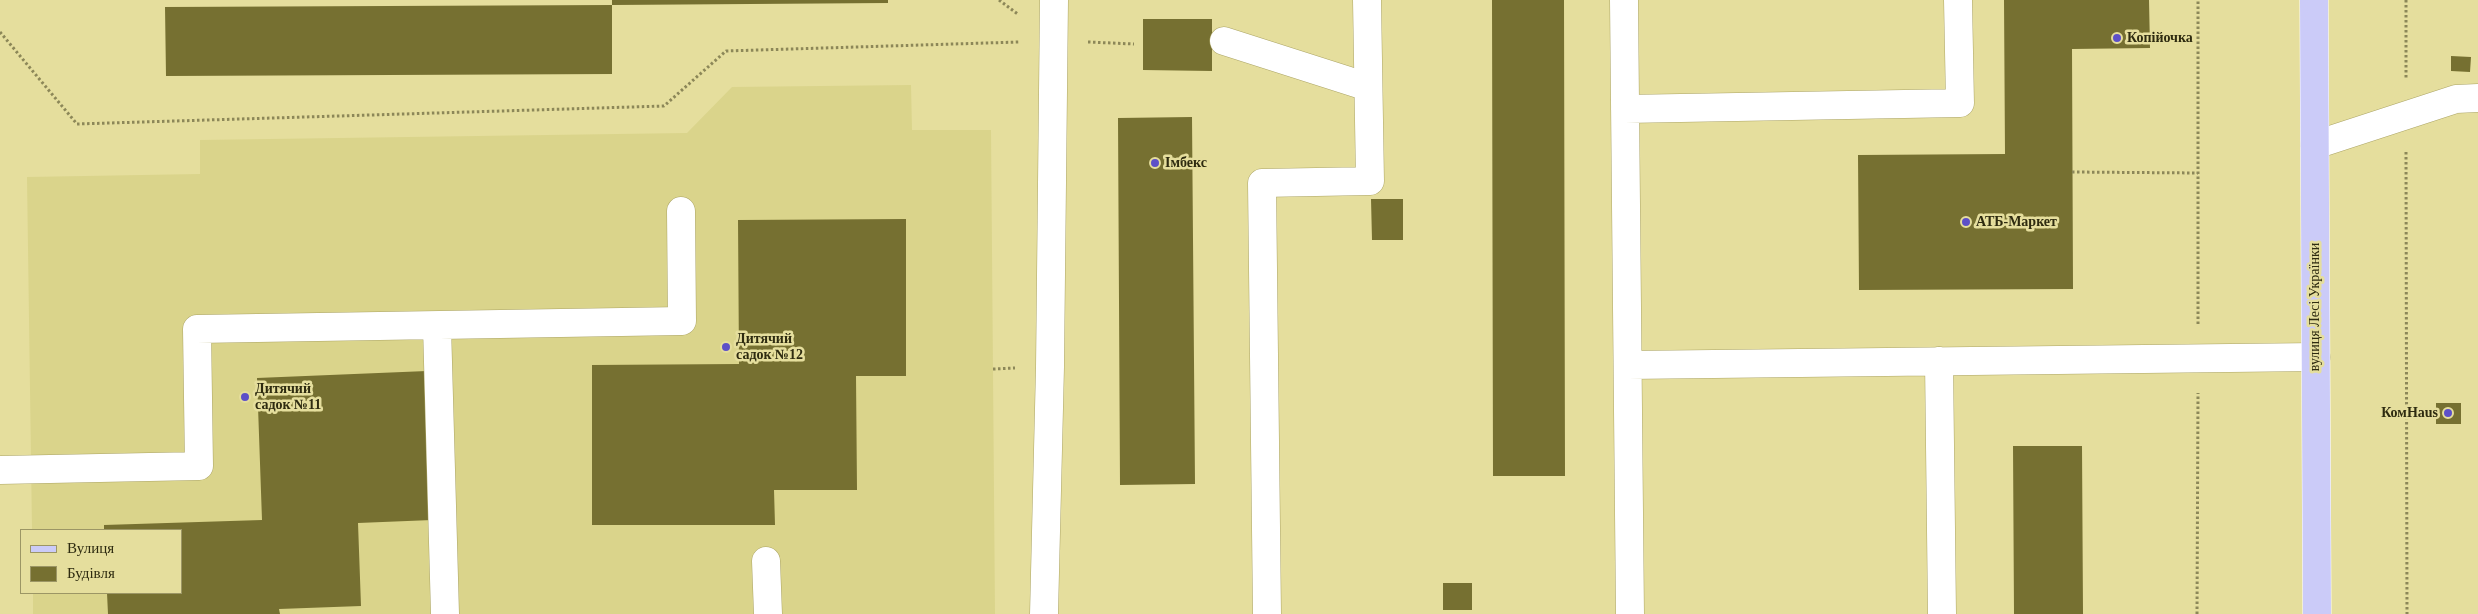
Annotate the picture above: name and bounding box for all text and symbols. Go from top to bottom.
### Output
place label: Копійочка [2127,30,2193,46]
marker: Копійочка [2111,32,2123,44]
place label: Імбекс [1165,155,1207,171]
marker: Імбекс [1149,157,1161,169]
place label: АТБ-Маркет [1976,214,2057,230]
marker: АТБ-Маркет [1960,216,1972,228]
street label: вулиця Лесі Українки [2307,243,2323,371]
place label: Дитячий садок №12 [736,331,803,364]
marker: Дитячий садок №12 [720,341,732,353]
place label: Дитячий садок №11 [255,381,321,414]
marker: Дитячий садок №11 [239,391,251,403]
place label: КомHaus [2381,405,2438,421]
marker: КомHaus [2442,407,2454,419]
legend [20,529,182,594]
text: Вулиця [67,540,114,556]
text: Будівля [67,565,115,581]

